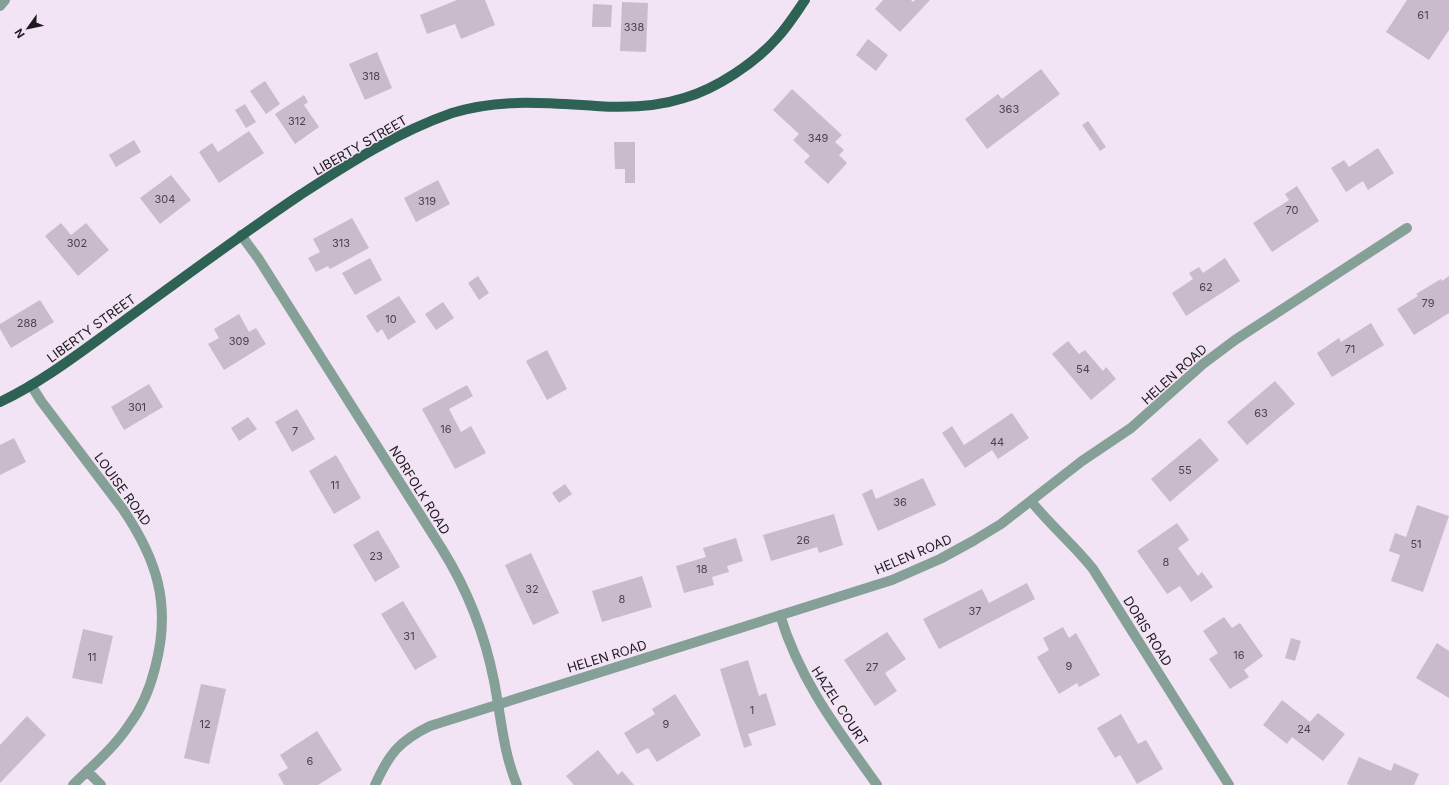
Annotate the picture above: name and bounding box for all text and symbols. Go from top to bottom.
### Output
north arrow [8,8,48,48]
house number: 61 [1417,8,1429,22]
house number: 338 [624,20,644,34]
text: N [11,26,28,41]
house number: 318 [362,69,380,83]
house number: 363 [999,102,1019,116]
street label: LIBERTY STREET [310,112,410,178]
house number: 312 [288,114,306,128]
house number: 349 [808,131,829,145]
house number: 304 [155,192,175,206]
house number: 319 [418,194,436,208]
house number: 70 [1286,203,1299,217]
house number: 302 [67,236,87,250]
house number: 313 [332,236,350,250]
house number: 62 [1199,280,1213,294]
street label: LIBERTY STREET [44,290,138,366]
house number: 79 [1422,296,1435,310]
house number: 10 [385,312,397,326]
house number: 288 [17,316,37,330]
house number: 309 [229,334,249,348]
street label: HELEN ROAD [1138,341,1210,407]
house number: 71 [1345,342,1355,356]
house number: 54 [1076,362,1090,376]
house number: 301 [128,400,146,414]
house number: 63 [1254,406,1268,420]
house number: 16 [440,422,452,436]
house number: 7 [292,424,298,438]
house number: 44 [990,435,1004,449]
street label: NORFOLK ROAD [386,443,454,537]
street label: LOUISE ROAD [91,449,155,529]
house number: 55 [1178,463,1192,477]
house number: 11 [331,478,339,492]
house number: 36 [893,495,907,509]
street label: HELEN ROAD [872,531,954,577]
house number: 26 [796,533,810,547]
house number: 51 [1410,537,1422,551]
house number: 23 [369,549,383,563]
house number: 8 [1163,555,1170,569]
house number: 18 [696,562,708,576]
house number: 32 [525,582,539,596]
house number: 8 [619,592,626,606]
street label: DORIS ROAD [1120,593,1176,669]
house number: 37 [968,604,982,618]
house number: 31 [403,629,415,643]
street label: HELEN ROAD [565,636,649,676]
house number: 16 [1233,648,1245,662]
house number: 11 [88,650,96,664]
house number: 9 [1066,659,1073,673]
house number: 27 [866,660,878,674]
street label: HAZEL COURT [808,663,872,749]
house number: 1 [750,703,754,717]
house number: 12 [199,717,211,731]
house number: 9 [663,717,670,731]
house number: 24 [1297,722,1311,736]
house number: 6 [307,754,314,768]

